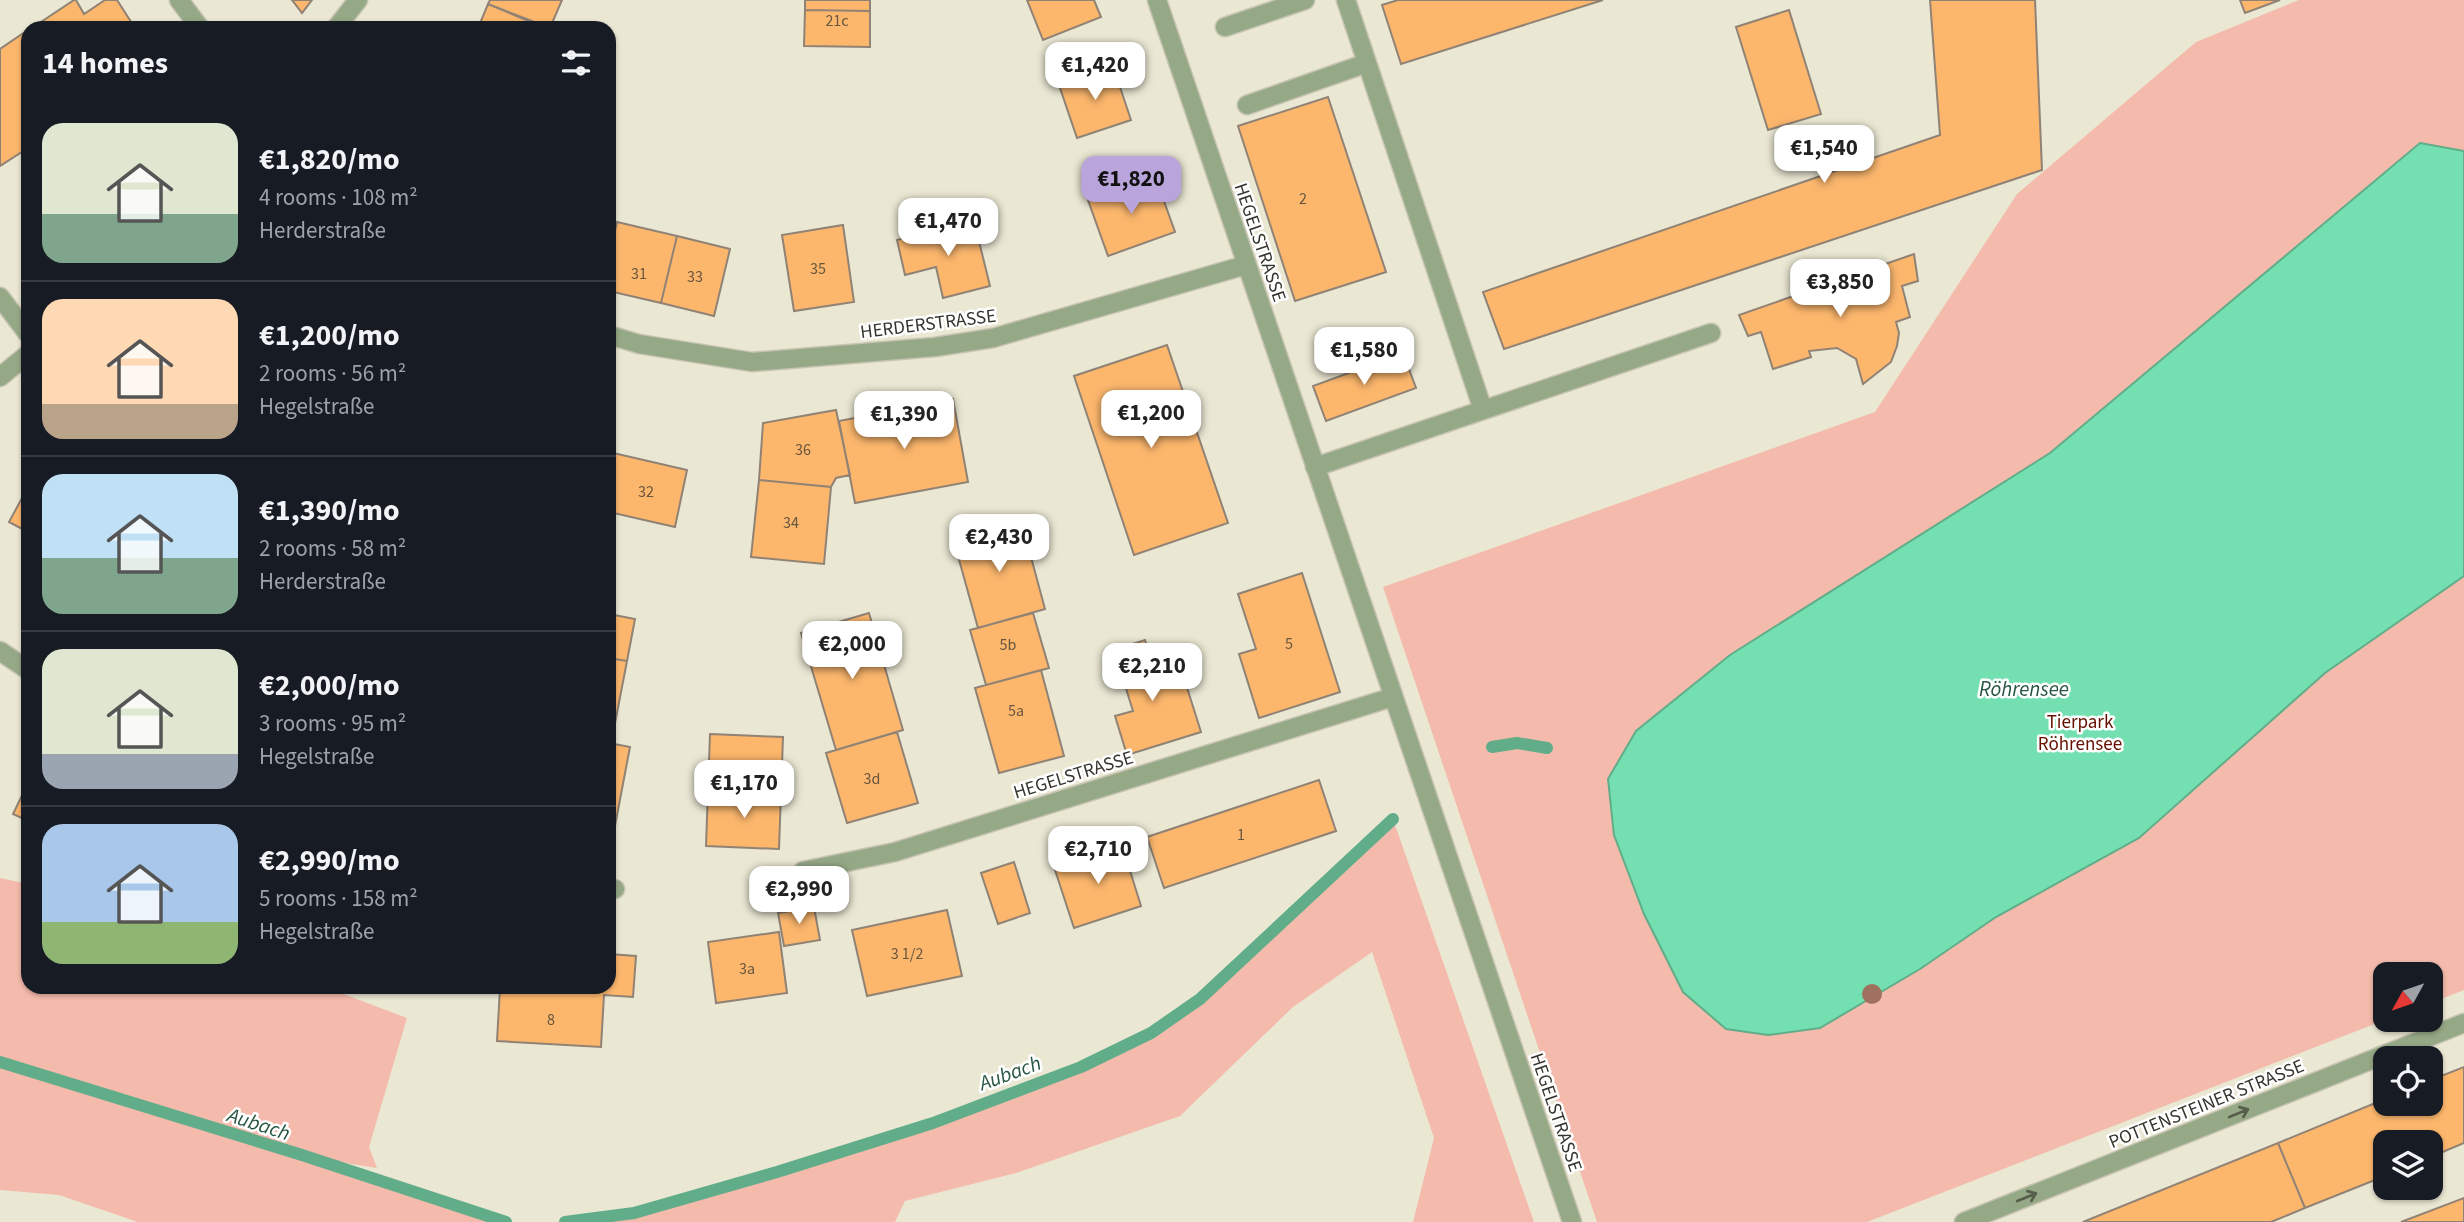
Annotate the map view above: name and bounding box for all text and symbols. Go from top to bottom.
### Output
house number: 21c [825,10,849,32]
text: 14 homes [42,42,168,85]
pin: €1,420 [1038,42,1152,102]
icon: filters [557,44,595,82]
text: €1,420 [1061,48,1129,81]
pin: €1,540 [1767,125,1881,185]
text: €1,540 [1790,131,1858,164]
text: €1,820/mo [259,138,400,181]
icon: home [98,151,182,235]
pin: €1,820 [1074,156,1188,216]
text: €1,820 [1097,162,1165,195]
street label: HEGELSTRASSE [1227,179,1293,306]
text: 4 rooms · 108 m² [259,181,418,214]
house number: 2 [1299,188,1307,210]
pin: €1,470 [891,198,1005,258]
text: €1,470 [914,204,982,237]
text: Herderstraße [259,214,386,247]
house number: 35 [810,258,826,280]
pin: €3,850 [1783,260,1897,319]
house number: 31 [631,263,647,285]
text: €3,850 [1806,265,1874,298]
house number: 33 [687,266,703,288]
street label: HERDERSTRASSE [859,303,998,346]
text: €1,200/mo [259,314,400,357]
icon: home [98,327,182,411]
pin: €1,580 [1307,328,1421,387]
text: €1,580 [1330,333,1398,366]
text: 2 rooms · 56 m² [259,357,406,390]
text: Hegelstraße [259,390,374,423]
pin: €1,200 [1094,391,1208,450]
pin: €1,390 [847,392,961,451]
text: €1,200 [1117,396,1185,429]
text: €1,390 [870,397,938,430]
house number: 36 [795,439,811,461]
house number: 32 [638,481,654,503]
text: €1,390/mo [259,489,400,532]
icon: home [98,502,182,586]
house number: 34 [783,512,799,534]
pin: €2,430 [942,514,1056,574]
text: €2,430 [965,520,1033,553]
text: 2 rooms · 58 m² [259,532,406,565]
text: Herderstraße [259,565,386,598]
pin: €2,000 [795,622,909,681]
text: €2,000 [818,627,886,660]
house number: 5 [1285,633,1293,655]
house number: 5b [1000,634,1017,656]
pin: €2,210 [1095,644,1209,703]
text: €2,210 [1118,649,1186,682]
text: €2,000/mo [259,664,400,707]
water label: Röhrensee [1979,674,2069,704]
icon: home [98,677,182,761]
house number: 5a [1008,700,1024,722]
text: 3 rooms · 95 m² [259,707,406,740]
park label: Tierpark Röhrensee [2038,709,2122,758]
text: Hegelstraße [259,740,374,773]
street label: HEGELSTRASSE [1010,744,1137,806]
pin: €1,170 [687,760,801,820]
text: €1,170 [710,766,778,799]
house number: 3d [864,768,880,790]
house number: 1 [1237,824,1245,846]
pin: €2,710 [1041,826,1155,886]
text: €2,710 [1064,832,1132,865]
text: €2,990/mo [259,839,400,882]
icon: home [98,852,182,936]
pin: €2,990 [742,866,856,926]
text: €2,990 [765,872,833,905]
text: 5 rooms · 158 m² [259,882,418,915]
text: Hegelstraße [259,915,374,948]
house number: 3 1/2 [891,943,923,965]
house number: 3a [739,958,755,980]
north arrow [2373,962,2443,1032]
map controls [2373,962,2443,1200]
house number: 8 [547,1009,555,1031]
button: locate [2373,1046,2443,1116]
water label: Aubach [973,1048,1045,1099]
street label: HEGELSTRASSE [1523,1049,1589,1176]
street label: POTTENSTEINER STRASSE [2105,1053,2308,1156]
water label: Aubach [222,1099,294,1148]
one-way arrow [2228,1106,2249,1119]
button: layers [2373,1130,2443,1200]
one-way arrow [2016,1189,2038,1202]

